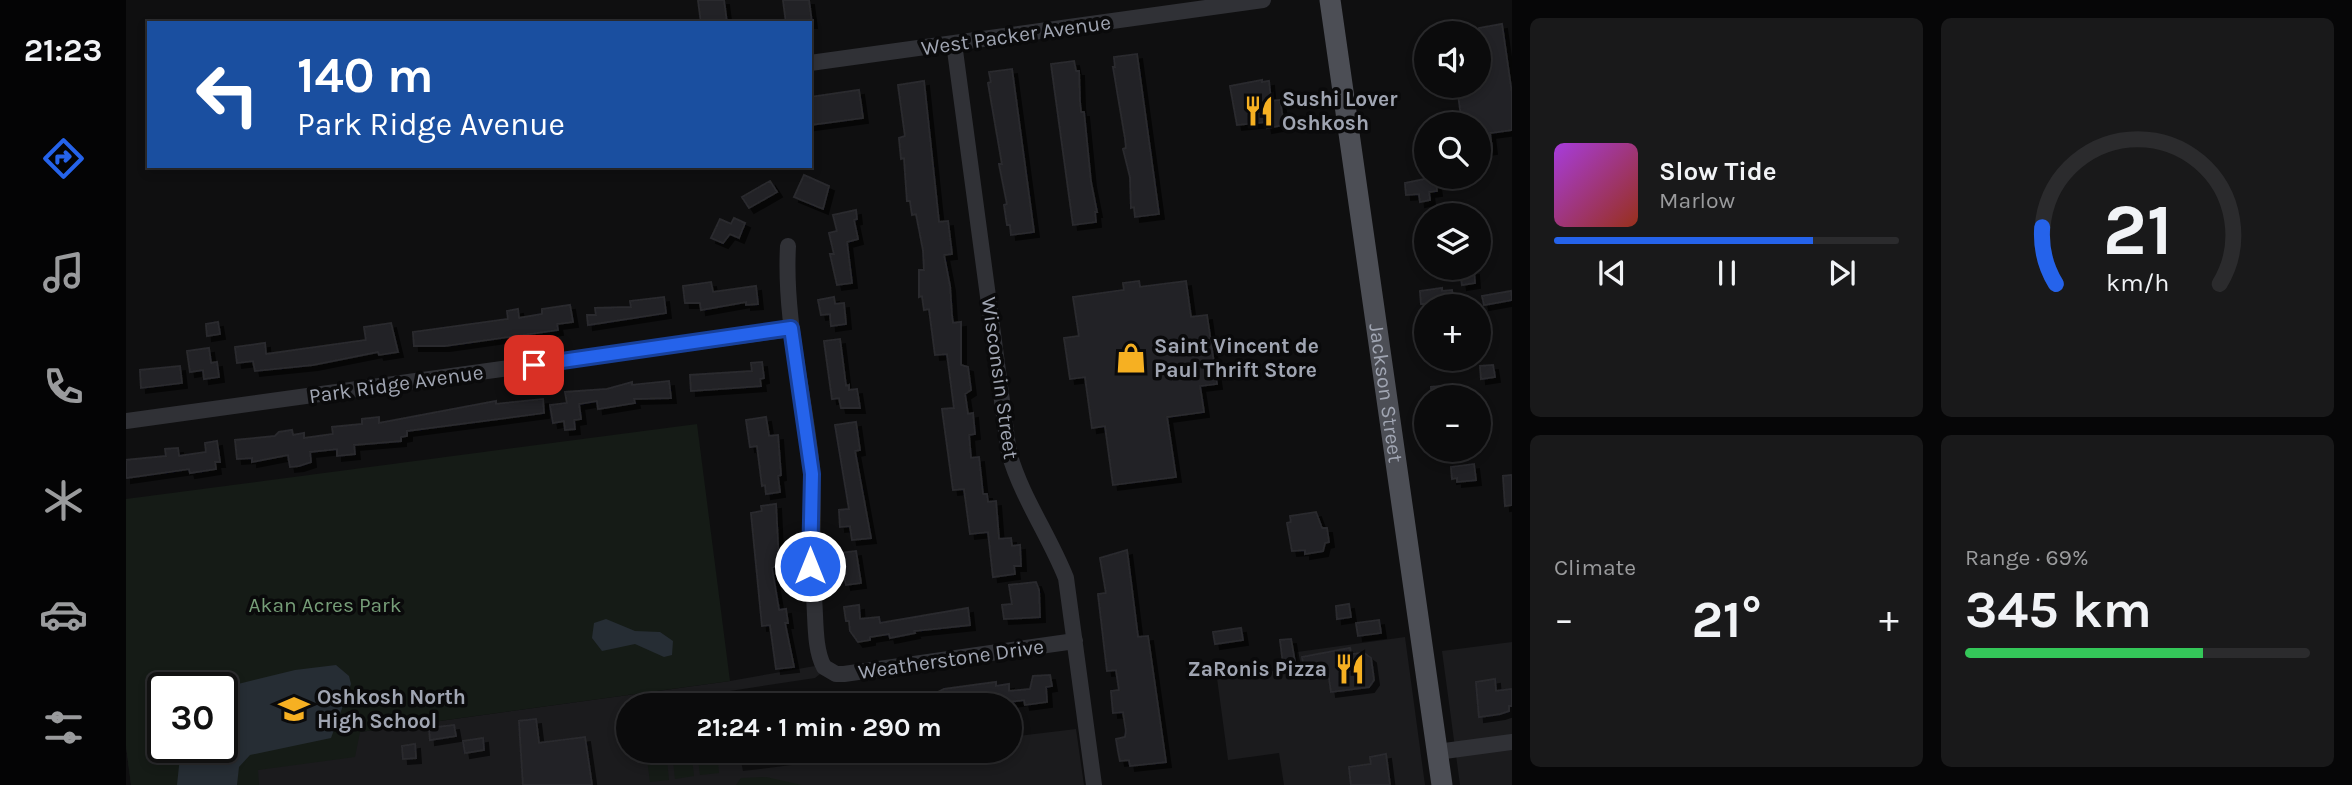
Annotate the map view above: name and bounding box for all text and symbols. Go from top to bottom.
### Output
street label: West Packer Avenue [920,10,1112,60]
map controls [1414,21,1491,462]
button: sound [1414,21,1491,98]
text: 21:23 [24,32,102,69]
text: 140 m [297,47,434,104]
icon: left [182,49,273,140]
place label: Sushi Lover Oshkosh [1282,87,1398,135]
restaurant icon: Sushi Lover Oshkosh [1242,94,1276,128]
text: Park Ridge Avenue [297,106,565,143]
button: search [1414,112,1491,189]
icon: directions [39,134,88,183]
text: Slow Tide [1659,156,1777,187]
text: Marlow [1659,187,1735,214]
text: 21 [2103,187,2173,272]
button: layers [1414,203,1491,280]
icon: music [39,248,88,297]
icon: previous [1593,254,1631,292]
icon: pause [1708,254,1746,292]
icon: next [1823,254,1861,292]
text: km/h [2106,268,2169,297]
button: + [1414,294,1491,371]
street label: Wisconsin Street [977,295,1023,461]
street label: Jackson Street [1364,322,1408,464]
place label: Saint Vincent de Paul Thrift Store [1154,334,1319,382]
pin [504,335,564,395]
shop icon: Saint Vincent de Paul Thrift Store [1114,341,1148,375]
icon: arrive [515,346,553,384]
street label: Park Ridge Avenue [307,360,485,408]
icon: phone [39,362,88,411]
button: − [1414,385,1491,462]
icon: climate [39,476,88,525]
position arrow [773,529,847,603]
text: Range · 69% [1965,544,2089,571]
text: Climate [1554,554,1636,581]
text: 345 km [1965,579,2152,640]
text: 21° [1691,589,1762,650]
icon: car [39,590,88,639]
park label: Akan Acres Park [248,593,402,617]
text: − [1554,597,1574,642]
text: + [1879,597,1899,642]
street label: Weatherstone Drive [857,634,1045,684]
restaurant icon: ZaRonis Pizza [1333,652,1367,686]
place label: ZaRonis Pizza [1188,657,1327,681]
speed limit sign: 30 [147,672,238,763]
place label: Oshkosh North High School [317,685,466,733]
school or university icon: Oshkosh North High School [277,692,311,726]
icon: filters [39,703,88,752]
text: 21:24 · 1 min · 290 m [696,712,942,743]

